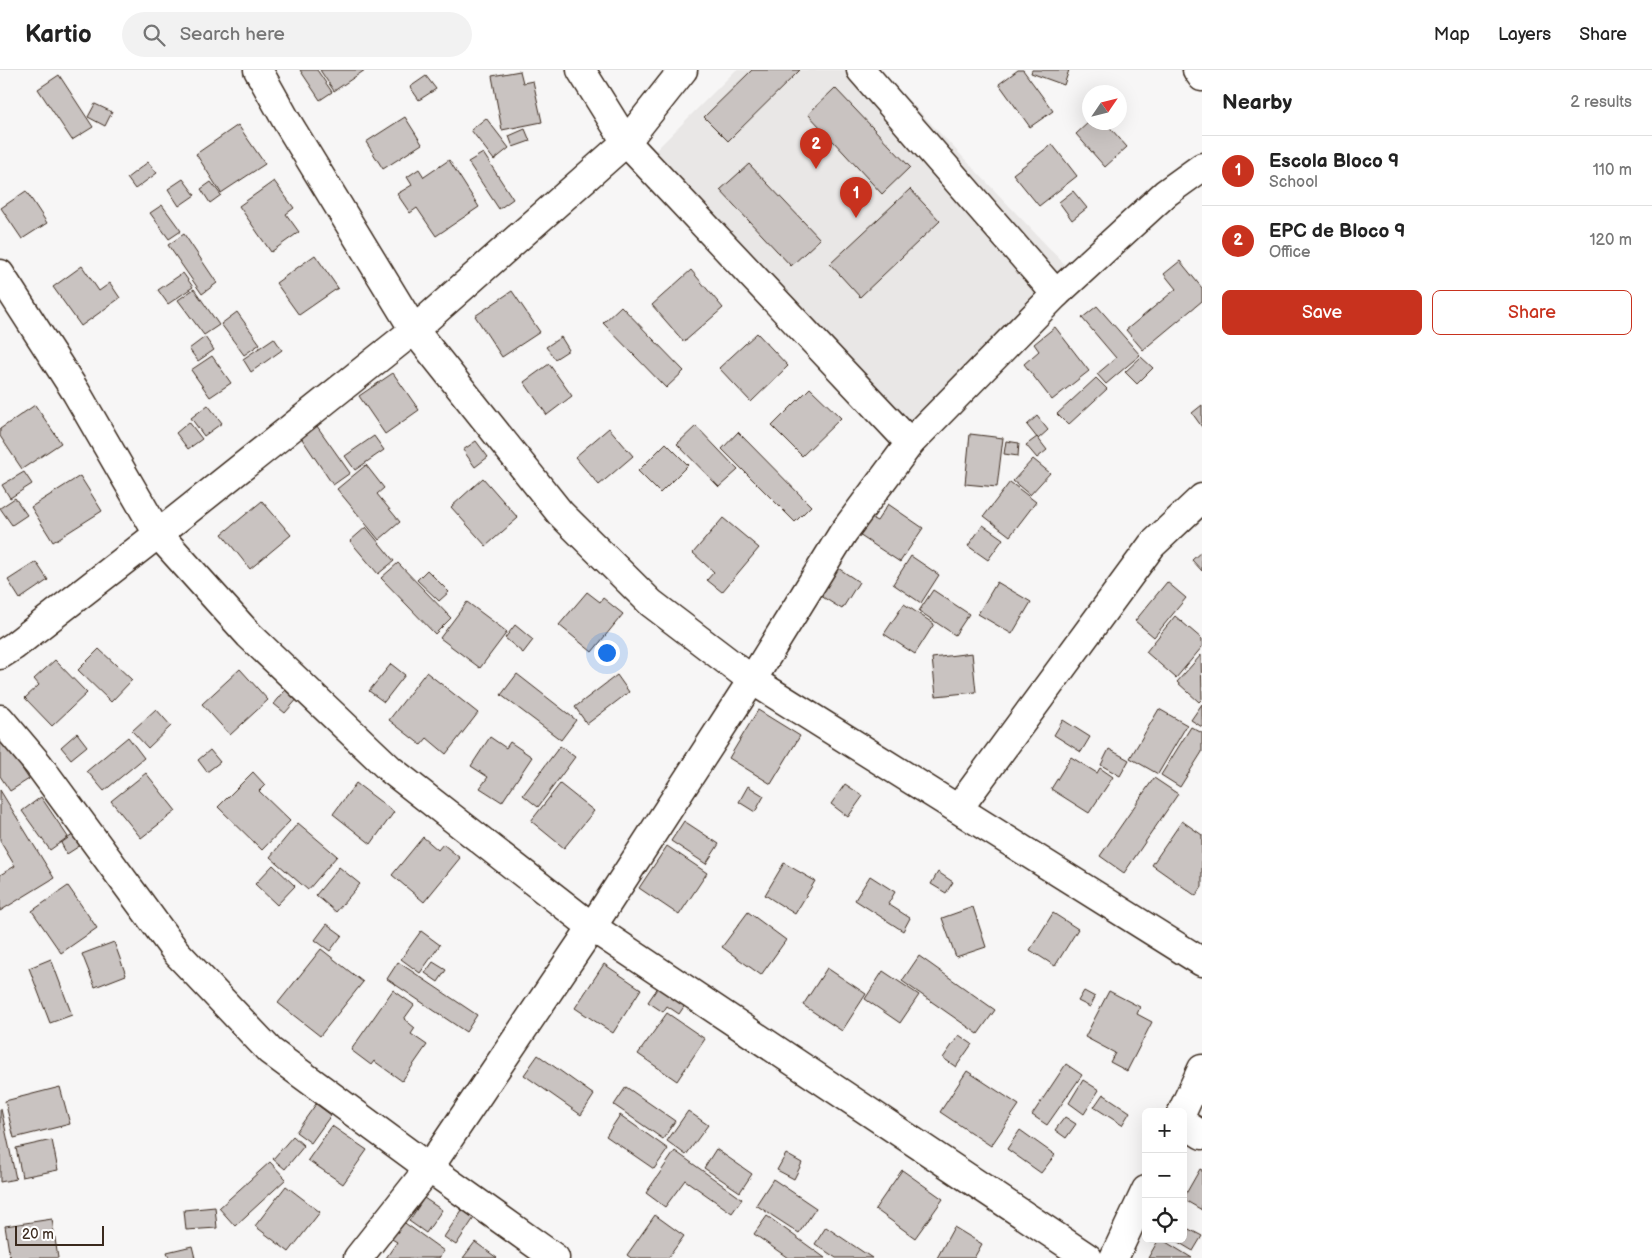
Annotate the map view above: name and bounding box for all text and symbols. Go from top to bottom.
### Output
search box [122,12,472,57]
text: Kartio [25,20,92,49]
icon: search [140,21,168,49]
text: Search here [180,23,285,46]
text: Map [1434,24,1470,45]
text: Layers [1498,24,1551,45]
text: Share [1579,24,1627,45]
north arrow [1082,85,1127,130]
text: Nearby [1222,90,1292,115]
text: 2 results [1570,93,1632,112]
pin: 2 [800,128,832,169]
text: Escola Bloco 9 [1269,150,1399,173]
text: 1 [1235,161,1241,180]
text: 110 m [1593,161,1632,180]
text: School [1269,173,1318,192]
pin: 1 [840,177,872,218]
text: EPC de Bloco 9 [1269,220,1406,243]
text: 2 [1233,231,1243,250]
text: 120 m [1589,231,1632,250]
text: Office [1269,243,1311,262]
button: Save [1222,290,1422,335]
button: Share [1432,290,1632,335]
your location [594,640,620,666]
map controls [1142,1108,1187,1243]
button: + [1142,1108,1187,1153]
button: − [1142,1153,1187,1198]
button: locate [1142,1198,1187,1243]
scale bar [15,1223,104,1246]
text: 20 m [22,1226,54,1243]

